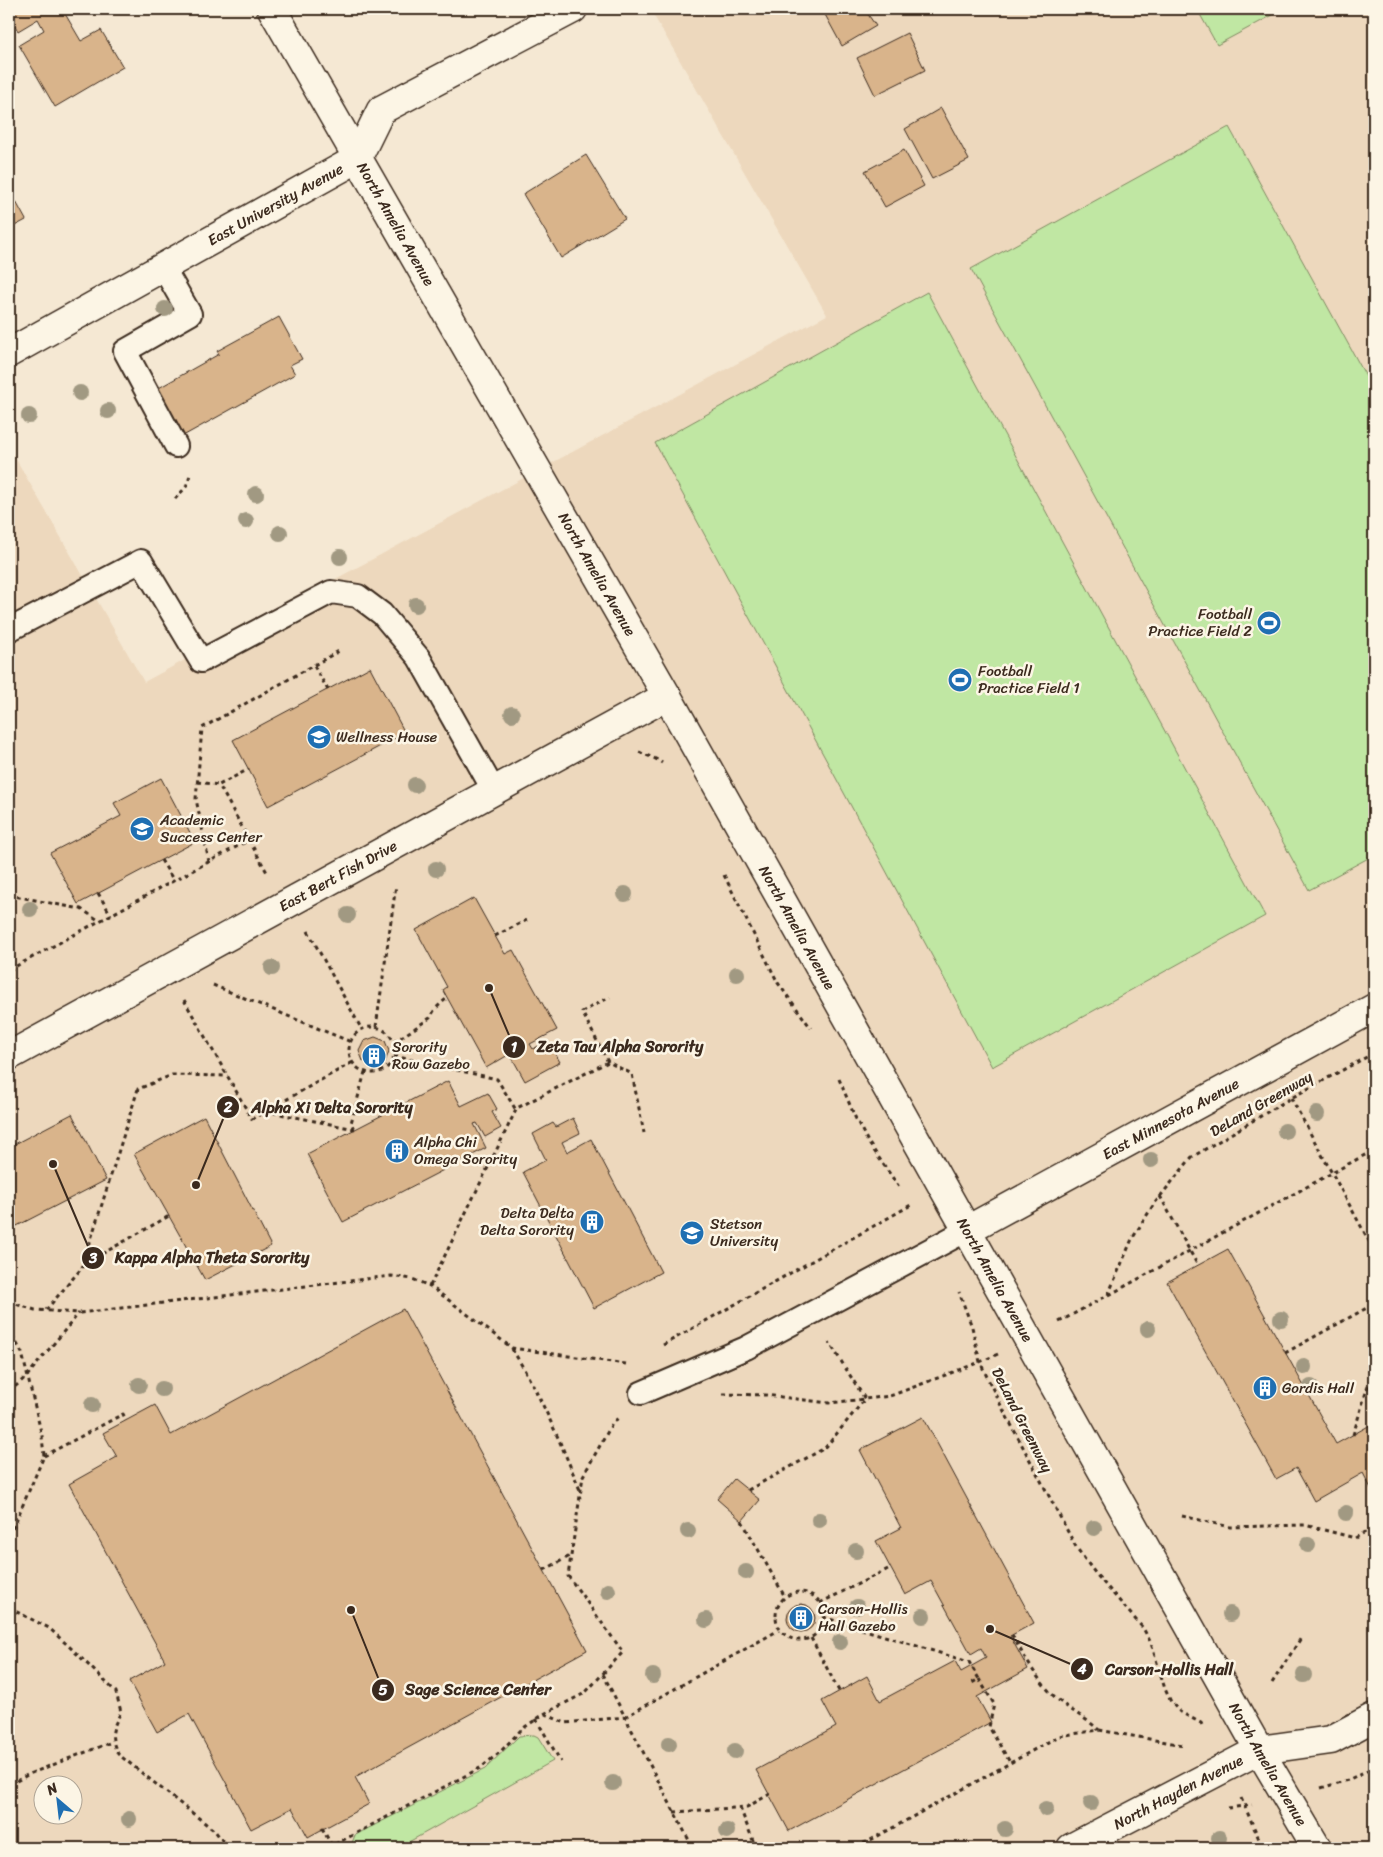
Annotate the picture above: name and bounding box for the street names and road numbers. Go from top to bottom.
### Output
street label: East University Avenue [202,156,349,253]
street label: North Amelia Avenue [350,157,442,291]
street label: North Amelia Avenue [551,507,643,641]
street label: East Bert Fish Drive [274,833,402,919]
street label: North Amelia Avenue [752,860,843,995]
street label: DeLand Greenway [1205,1064,1318,1144]
street label: East Minnesota Avenue [1097,1071,1244,1167]
street label: North Amelia Avenue [949,1213,1040,1347]
street label: DeLand Greenway [984,1363,1060,1477]
street label: North Amelia Avenue [1222,1697,1314,1831]
street label: North Hayden Avenue [1109,1747,1248,1837]

